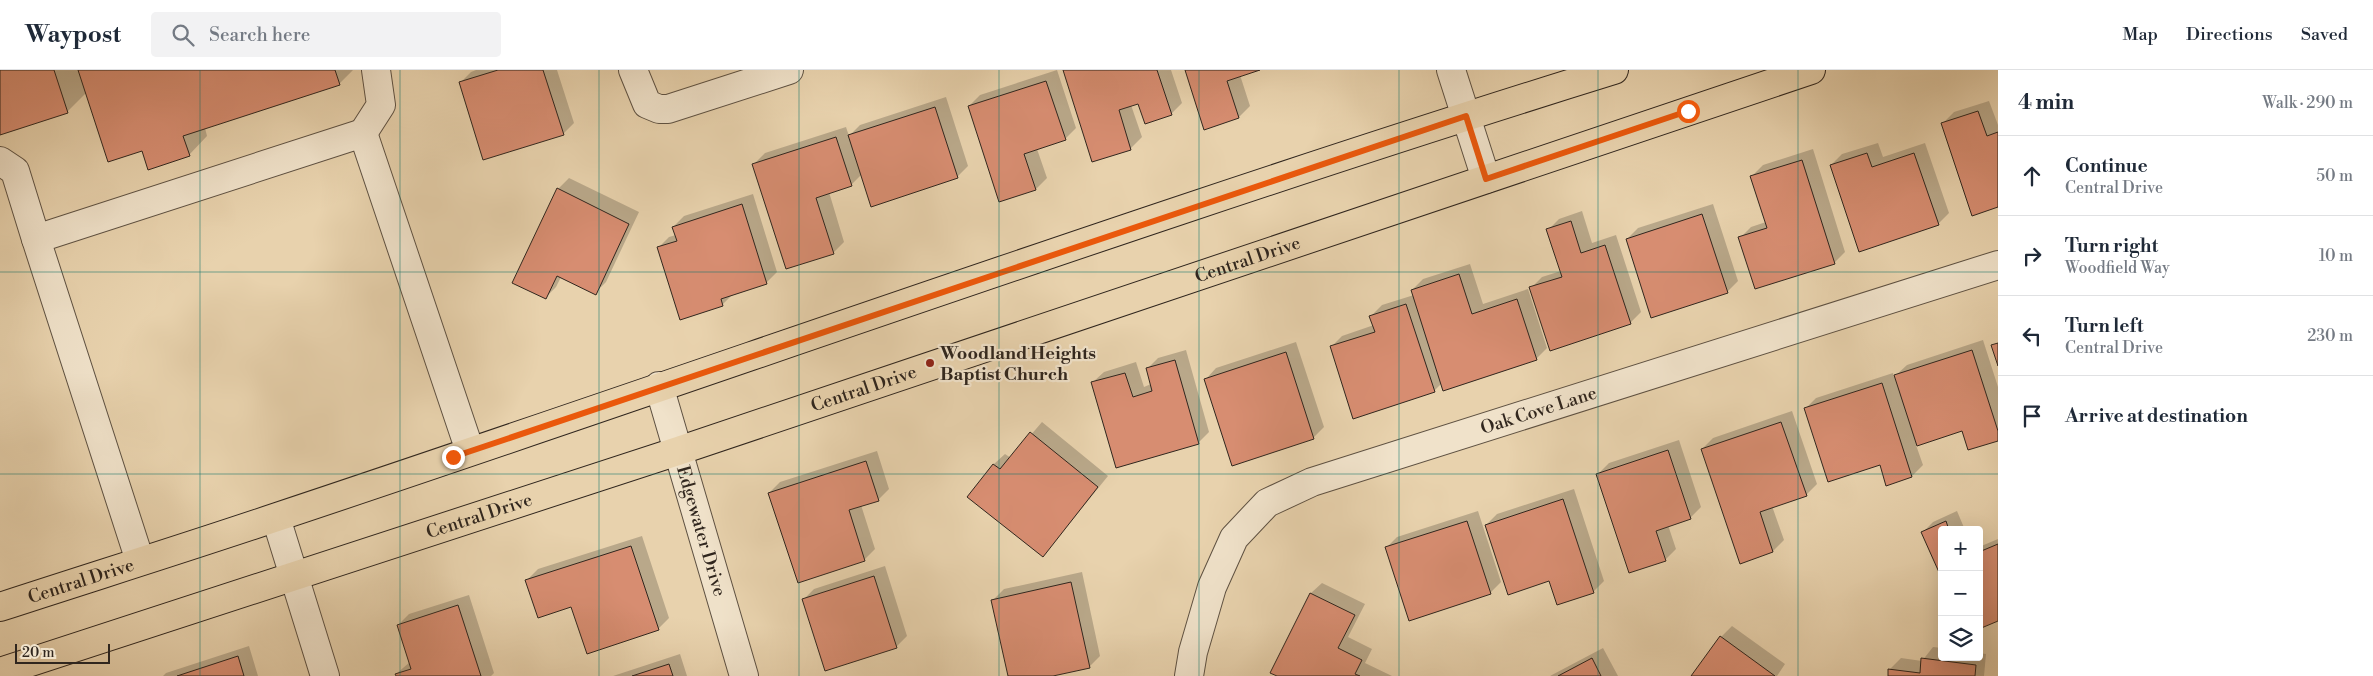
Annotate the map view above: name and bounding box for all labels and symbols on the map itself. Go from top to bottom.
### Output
route start [1677,100,1700,123]
street label: Central Drive [1192,231,1304,288]
place label: Woodland Heights Baptist Church [939,342,1096,386]
marker: Woodland Heights Baptist Church [924,357,936,369]
street label: Central Drive [808,361,920,418]
street label: Oak Cove Lane [1478,382,1600,440]
route end [442,446,465,469]
street label: Edgewater Drive [671,463,731,599]
street label: Central Drive [423,488,535,544]
street label: Central Drive [25,554,137,609]
scale bar [15,641,110,664]

